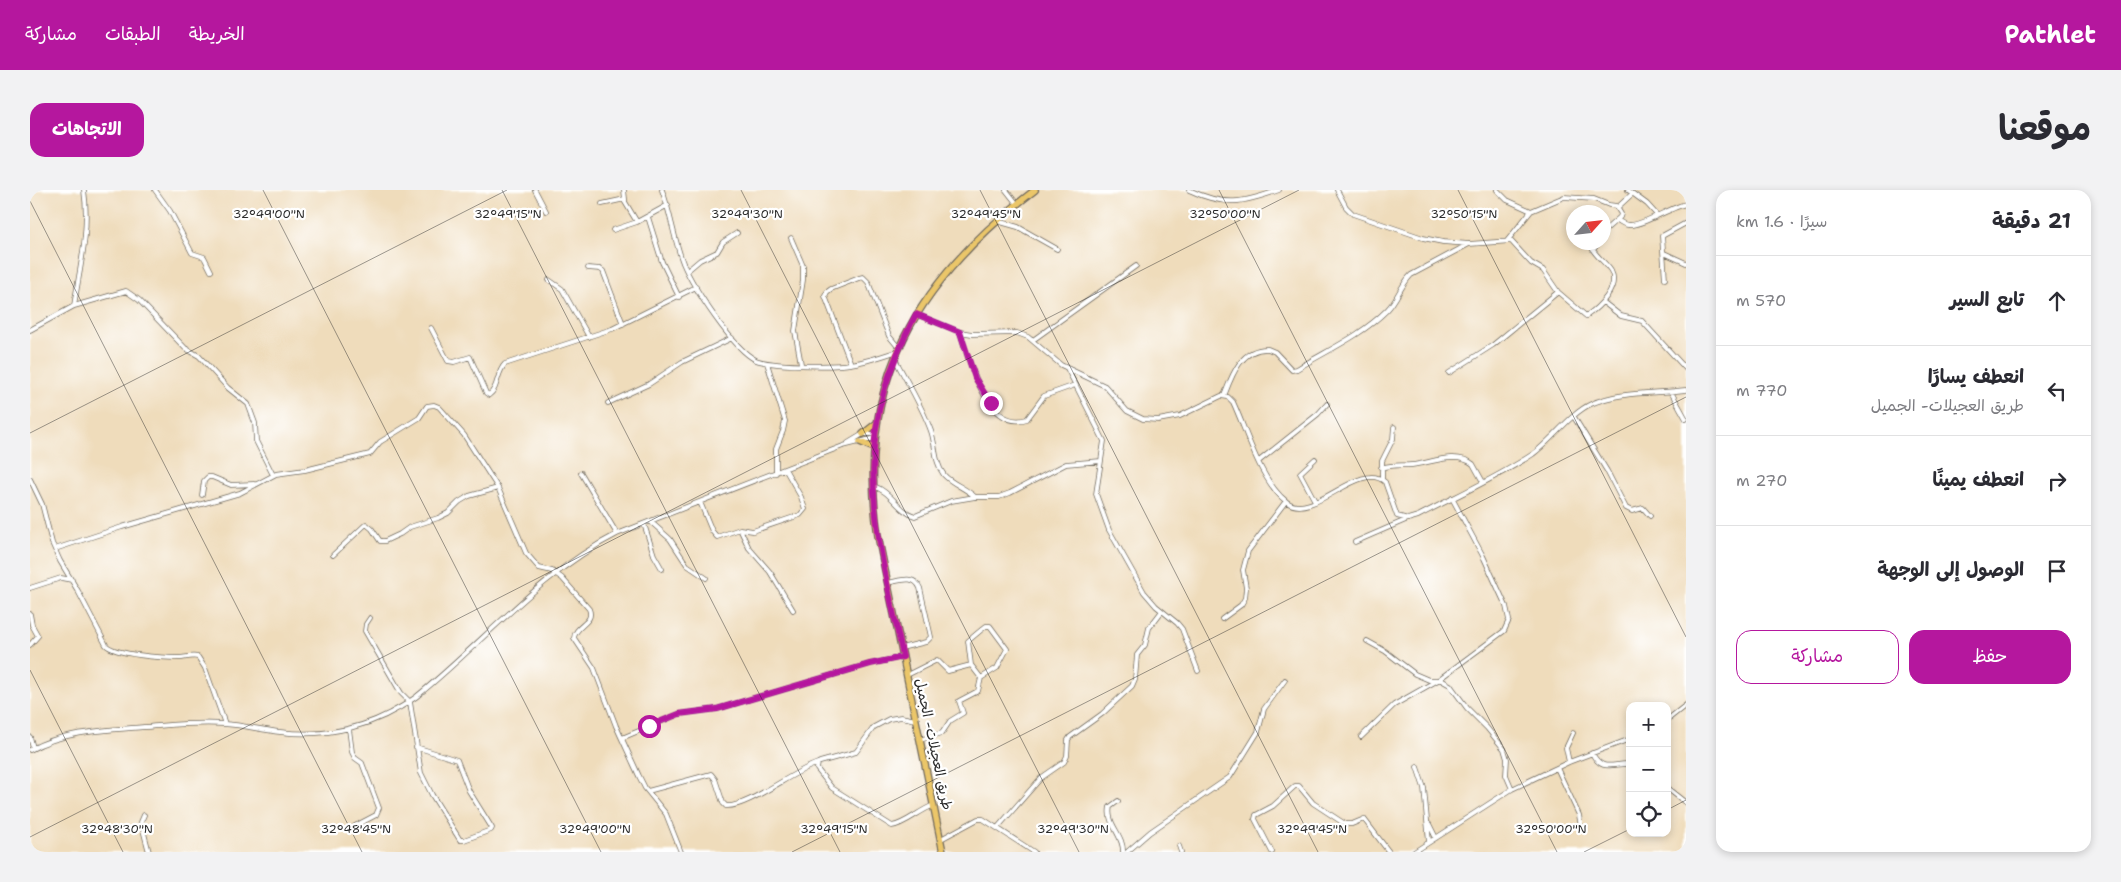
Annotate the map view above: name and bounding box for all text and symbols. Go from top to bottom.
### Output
text: Pathlet [2005,19,2096,51]
text: مشاركة [25,22,77,46]
text: الطبقات [105,22,161,46]
text: الخريطة [189,22,245,46]
button: الاتجاهات [30,103,144,157]
text: موقعنا [1998,104,2091,151]
north arrow [1566,205,1611,250]
text: 32°49'00"N [233,206,305,222]
text: 32°49'15"N [474,206,542,222]
text: 32°49'30"N [711,206,783,222]
text: 32°49'45"N [951,206,1021,222]
text: 32°50'00"N [1189,206,1261,222]
text: 32°50'15"N [1430,206,1498,222]
text: 21 دقيقة [1992,207,2071,235]
text: سيرًا · 1.6 km [1736,211,1828,232]
text: تابع السير [1950,287,2024,312]
icon: ahead [2043,287,2071,315]
text: 570 m [1736,290,1786,311]
text: انعطف يسارًا [1928,364,2024,389]
icon: left [2043,377,2071,405]
text: 770 m [1736,380,1788,401]
route end [980,392,1003,415]
text: طريق العجيلات- الجميل [1871,395,2024,416]
text: انعطف يمينًا [1933,467,2024,492]
icon: right [2043,467,2071,495]
text: 270 m [1736,470,1787,491]
text: الوصول إلى الوجهة [1877,557,2024,582]
icon: arrive [2043,557,2071,585]
button: مشاركة [1736,630,1899,684]
button: حفظ [1909,630,2071,684]
street label: طريق العجيلات- الجميل [911,677,957,811]
map controls [1626,702,1671,837]
button: + [1626,702,1671,747]
route start [638,715,661,738]
button: − [1626,747,1671,792]
button: locate [1626,792,1671,837]
text: 32°48'30"N [81,821,153,837]
text: 32°48'45"N [321,821,391,837]
text: 32°49'00"N [559,821,631,837]
text: 32°49'15"N [800,821,868,837]
text: 32°49'30"N [1037,821,1109,837]
text: 32°49'45"N [1277,821,1347,837]
text: 32°50'00"N [1515,821,1587,837]

